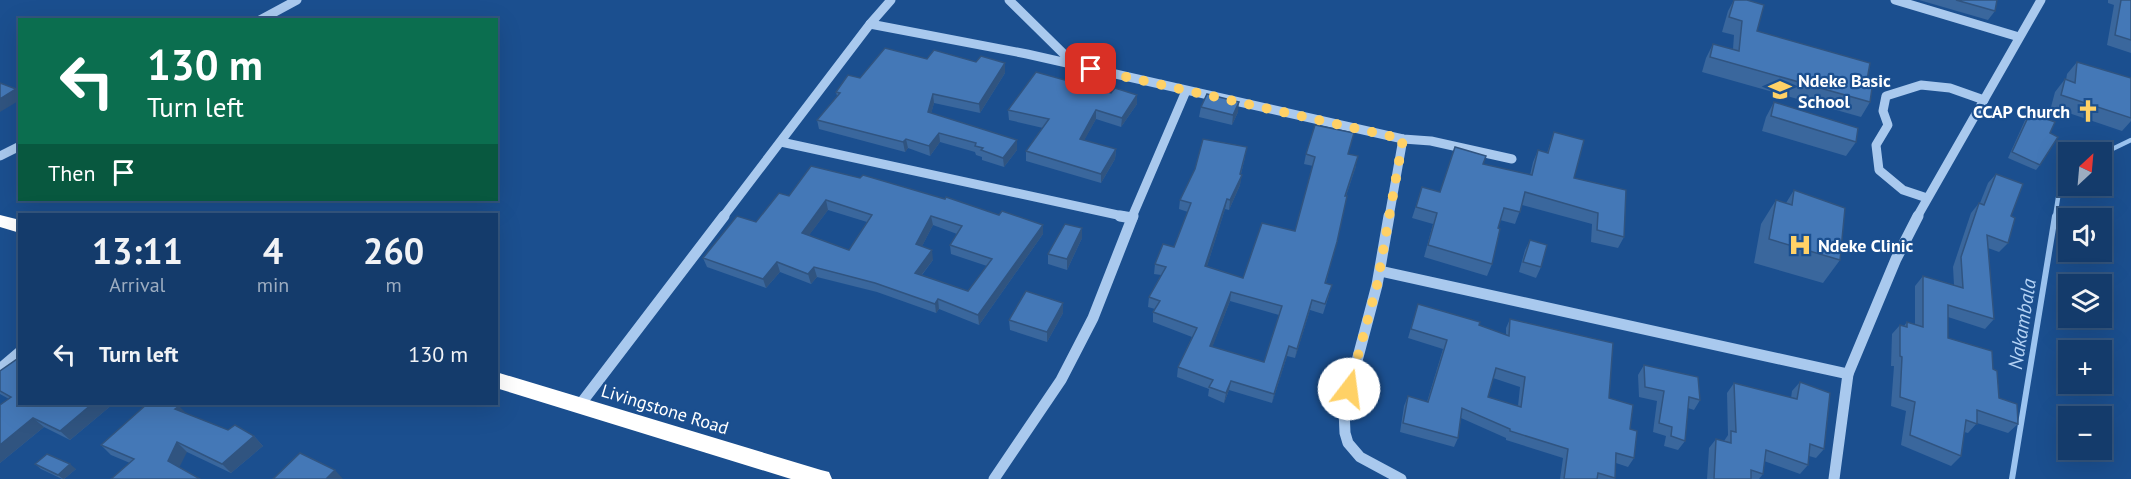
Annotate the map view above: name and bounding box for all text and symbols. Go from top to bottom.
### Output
text: 130 m [147,37,263,92]
icon: left [48,42,126,120]
pin [1065,43,1116,94]
icon: arrive [1074,52,1107,85]
place label: Ndeke Basic School [1798,69,1891,113]
school or university icon: Ndeke Basic School [1767,77,1793,103]
text: Turn left [147,90,244,124]
church icon: CCAP Church [2075,98,2101,124]
place label: CCAP Church [1973,100,2070,123]
north arrow [2058,142,2112,196]
map controls [2058,142,2112,460]
icon: arrive [107,156,140,189]
text: Then [48,159,95,187]
button: sound [2058,208,2112,262]
text: 13:11 [92,227,183,274]
text: 4 [263,227,283,274]
text: 260 [363,227,424,274]
hospital icon: Ndeke Clinic [1787,232,1813,258]
place label: Ndeke Clinic [1818,234,1914,257]
text: Arrival [109,272,165,298]
text: min [257,272,289,298]
text: m [386,272,402,298]
button: layers [2058,274,2112,328]
water label: Nakambala [2002,277,2042,371]
icon: left [48,338,81,371]
text: Turn left [99,340,179,368]
text: 130 m [408,340,468,368]
button: + [2058,340,2112,394]
position arrow [1317,357,1381,421]
street label: Livingstone Road [598,379,732,439]
button: − [2058,406,2112,460]

